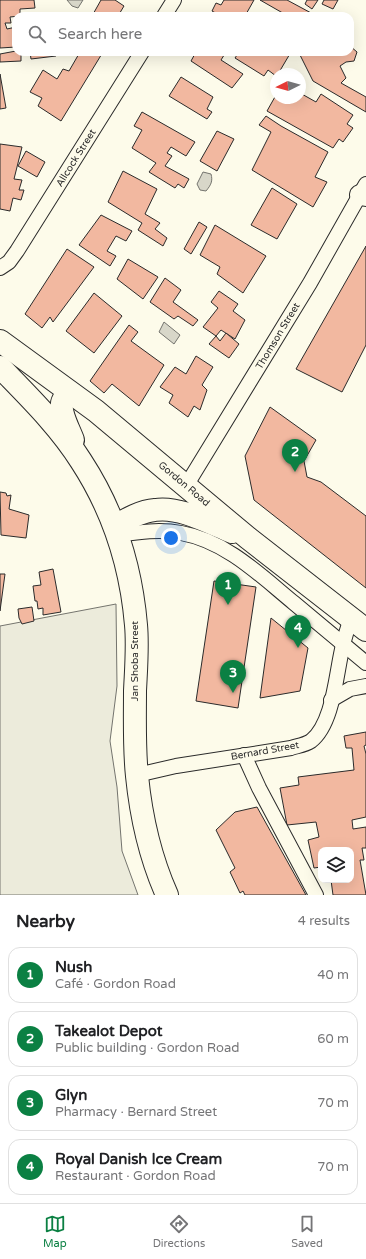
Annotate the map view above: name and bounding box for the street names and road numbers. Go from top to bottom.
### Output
street label: Allcock Street [53,127,99,189]
street label: Thomson Street [253,300,303,371]
street label: Gordon Road [156,459,212,509]
street label: Jan Shoba Street [129,621,141,701]
street label: Bernard Street [230,739,300,763]

